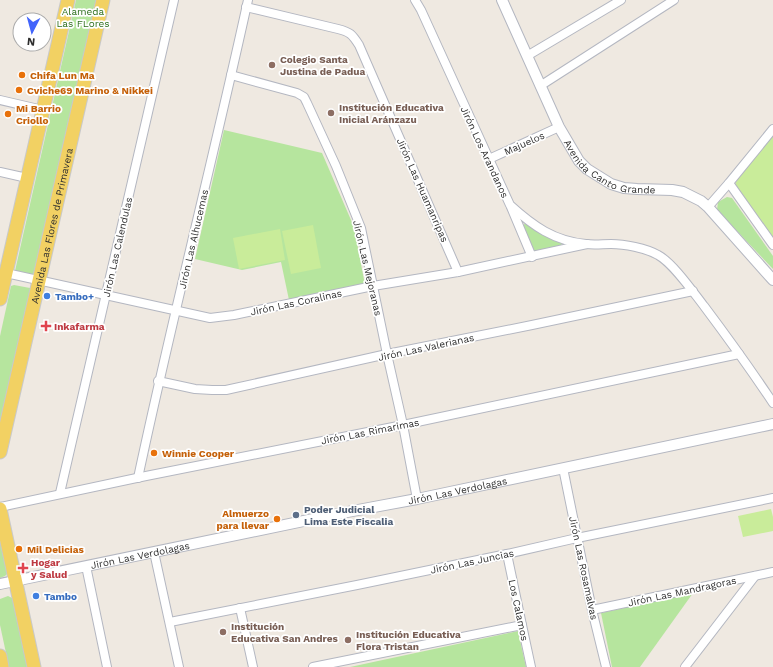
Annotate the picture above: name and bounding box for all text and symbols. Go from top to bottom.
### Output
park label: Alameda Las FLores [56,6,110,29]
north arrow [12,12,52,52]
text: N [26,35,36,48]
place label: Colegio Santa Justina de Padua [280,54,366,77]
marker: Colegio Santa Justina de Padua [267,60,277,70]
marker: Chifa Lun Ma [17,70,27,80]
place label: Chifa Lun Ma [30,70,95,81]
marker: Cviche69 Marino & Nikkei [14,85,24,95]
place label: Cviche69 Marino & Nikkei [27,85,153,96]
place label: Institución Educativa Inicial Aránzazu [339,102,444,125]
place label: Mi Barrio Criollo [16,103,61,126]
street label: Jirón Los Arandanos [458,105,511,200]
marker: Institución Educativa Inicial Aránzazu [326,108,336,118]
marker: Mi Barrio Criollo [3,109,13,119]
street label: Majuelos [502,130,546,157]
street label: Jirón Las Huamanripas [395,137,450,244]
street label: Avenida Canto Grande [562,138,656,196]
street label: Avenida Las Flores de Primavera [29,147,75,305]
street label: Jirón Las Alhucemas [177,188,210,290]
street label: Jirón Las Calendulas [101,196,134,298]
street label: Jirón Las Mejoranas [351,219,384,317]
street label: Jirón Las Coralinas [249,287,343,318]
marker: Tambo+ [42,291,52,301]
place label: Tambo+ [55,291,94,302]
marker: Inkafarma [41,321,51,331]
place label: Inkafarma [54,321,105,332]
street label: Jirón Las Valerianas [377,332,475,363]
street label: Jirón Las Rimarimas [320,417,420,446]
marker: Winnie Cooper [149,448,159,458]
place label: Winnie Cooper [162,448,235,459]
street label: Jirón Las Verdolagas [407,475,508,507]
place label: Poder Judicial Lima Este Fiscalia [304,504,394,527]
place label: Almuerzo para llevar [216,508,270,531]
marker: Poder Judicial Lima Este Fiscalia [291,510,301,520]
marker: Almuerzo para llevar [272,514,282,524]
street label: Jirón Las Rosamalvas [567,515,600,621]
street label: Jirón Las Verdolagas [90,540,191,571]
marker: Mil Delicias [14,544,24,554]
place label: Mil Delicias [27,544,85,555]
street label: Jirón Las Juncias [429,547,515,576]
place label: Hogar y Salud [30,557,67,580]
marker: Hogar y Salud [18,563,28,573]
street label: Jirón Las Mandragoras [627,575,737,608]
street label: Los Calamos [507,578,530,642]
marker: Tambo [31,591,41,601]
place label: Tambo [44,591,77,602]
place label: Institución Educativa San Andres [231,621,339,644]
marker: Institución Educativa San Andres [218,627,228,637]
place label: Institución Educativa Flora Tristan [356,629,461,652]
marker: Institución Educativa Flora Tristan [343,635,353,645]

